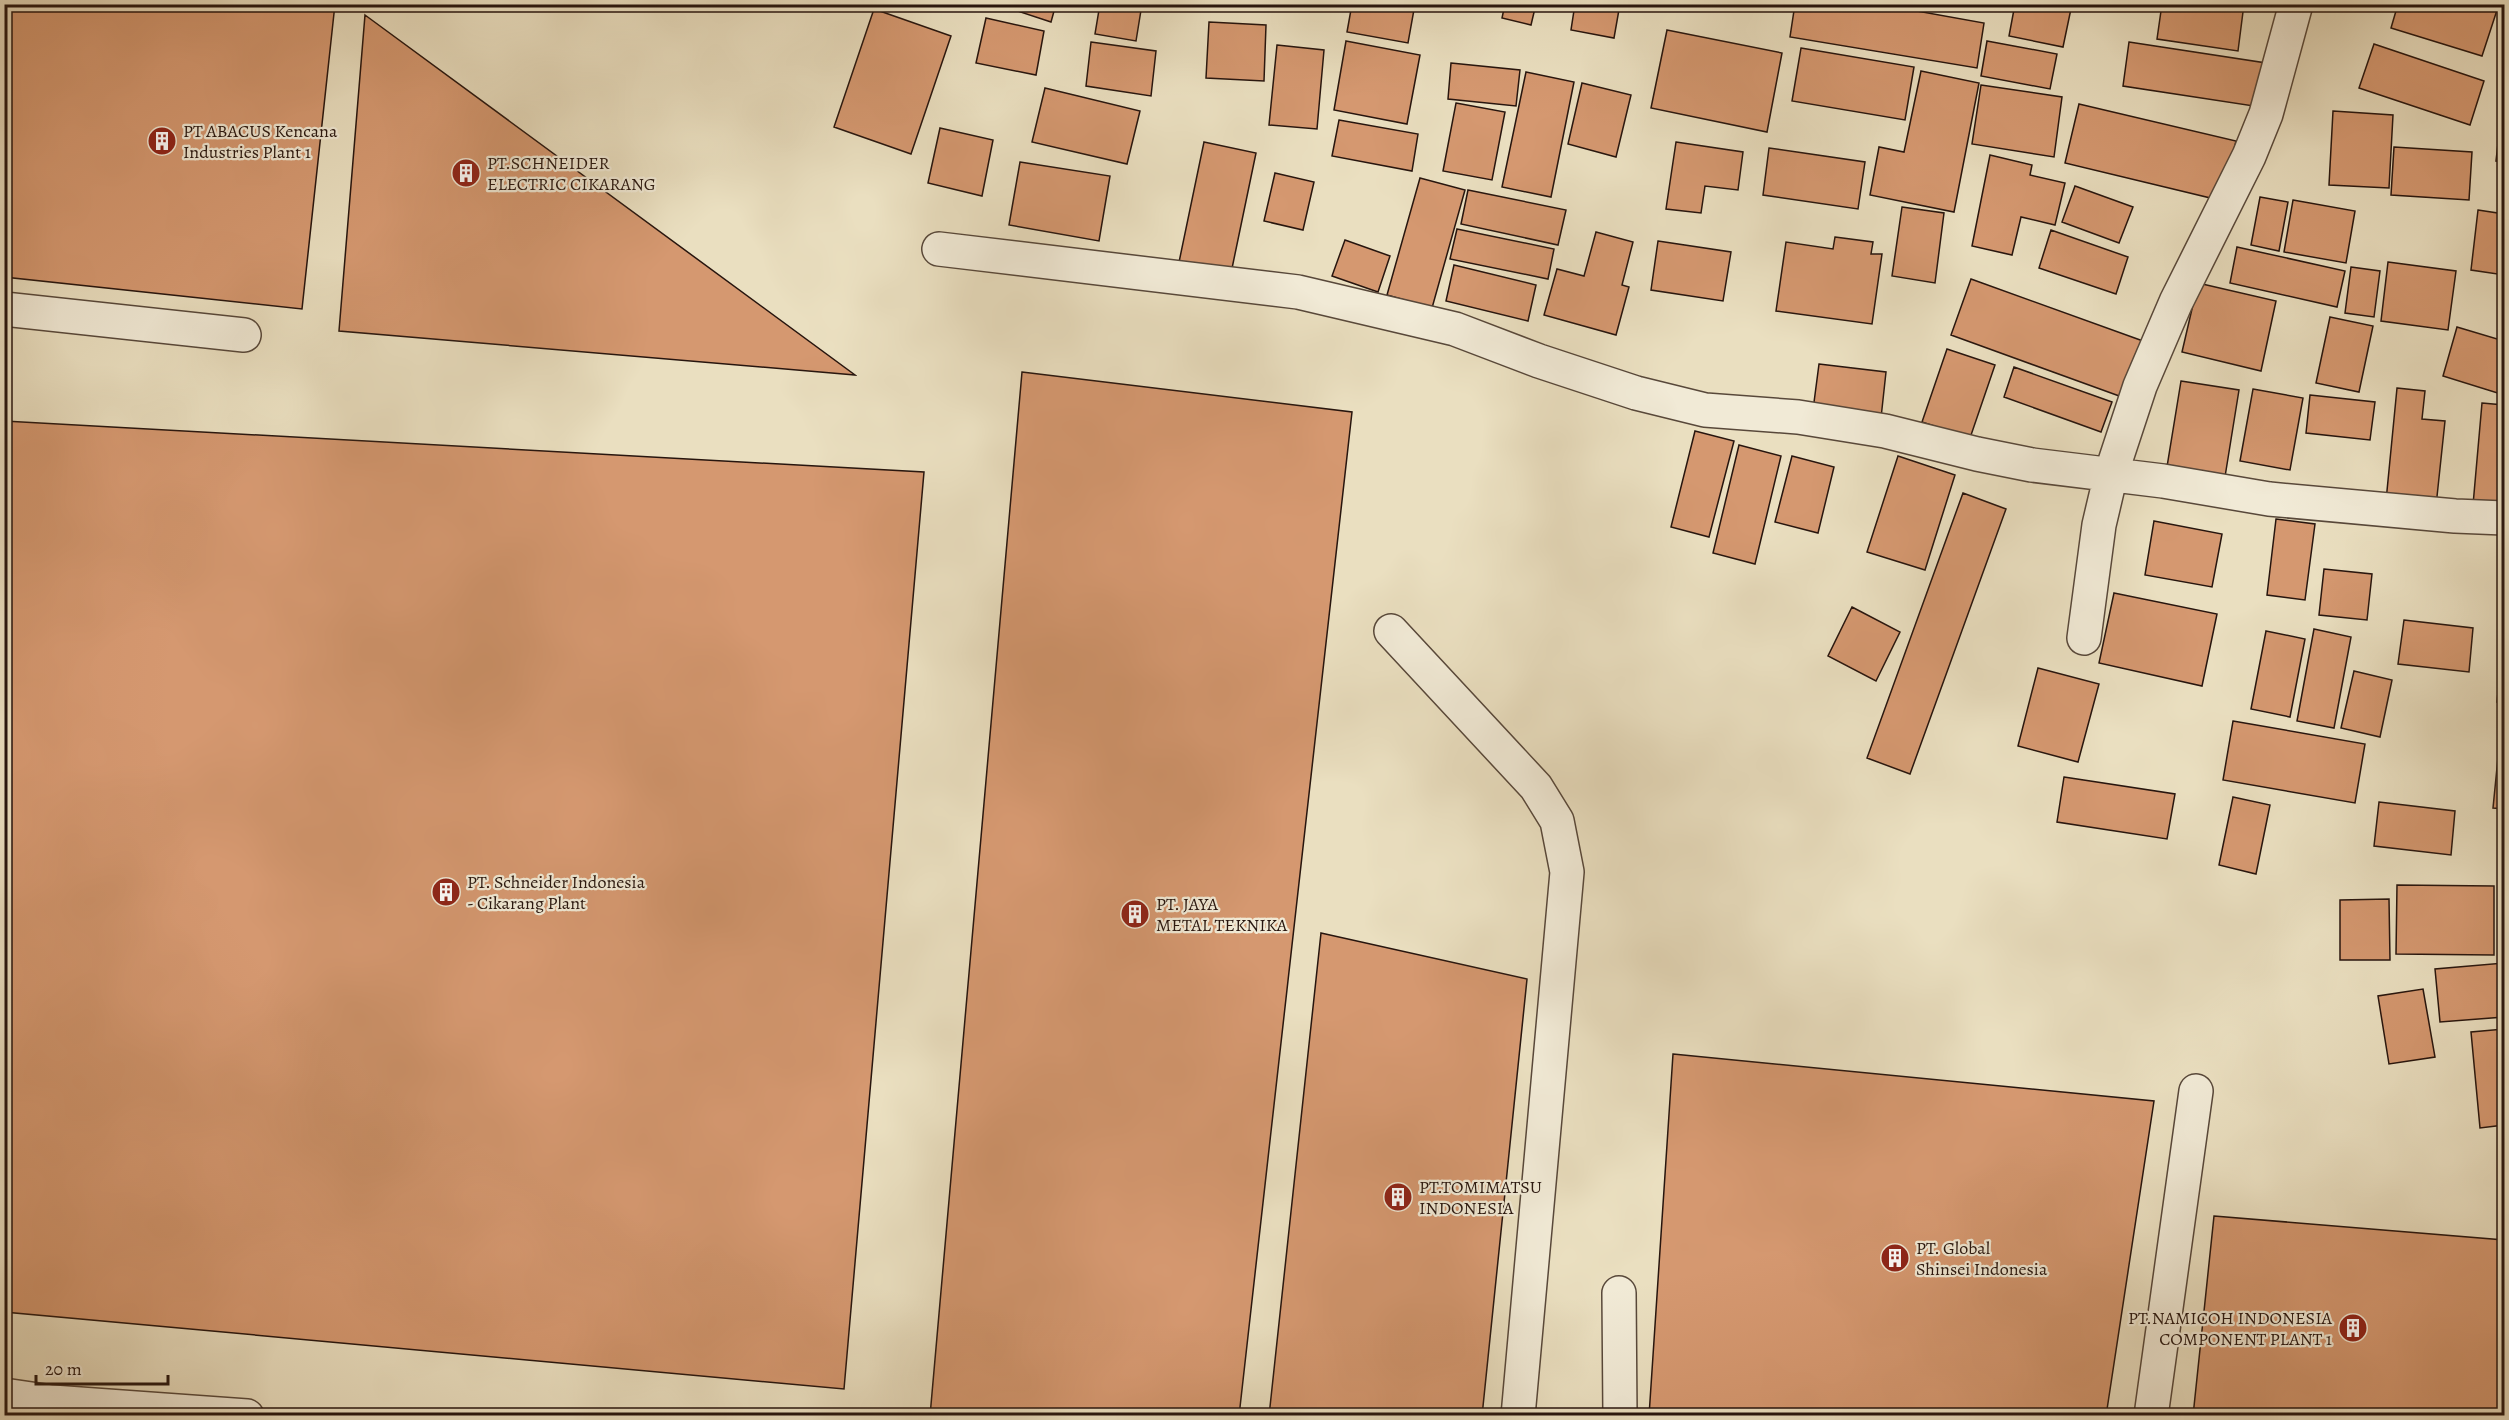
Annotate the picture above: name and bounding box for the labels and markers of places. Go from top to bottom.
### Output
place label: PT ABACUS Kencana Industries Plant 1 [183,119,338,164]
building icon: PT ABACUS Kencana Industries Plant 1 [146,125,178,157]
place label: PT.SCHNEIDER ELECTRIC CIKARANG [487,151,656,196]
building icon: PT.SCHNEIDER ELECTRIC CIKARANG [450,157,482,189]
place label: PT. Schneider Indonesia - Cikarang Plant [467,870,646,915]
building icon: PT. Schneider Indonesia - Cikarang Plant [430,876,462,908]
place label: PT. JAYA METAL TEKNIKA [1156,892,1288,937]
building icon: PT. JAYA METAL TEKNIKA [1119,898,1151,930]
place label: PT.TOMIMATSU INDONESIA [1419,1175,1542,1220]
building icon: PT.TOMIMATSU INDONESIA [1382,1181,1414,1213]
place label: PT. Global Shinsei Indonesia [1916,1236,2048,1281]
building icon: PT. Global Shinsei Indonesia [1879,1242,1911,1274]
place label: PT.NAMICOH INDONESIA COMPONENT PLANT 1 [2128,1306,2332,1351]
building icon: PT.NAMICOH INDONESIA COMPONENT PLANT 1 [2337,1312,2369,1344]

